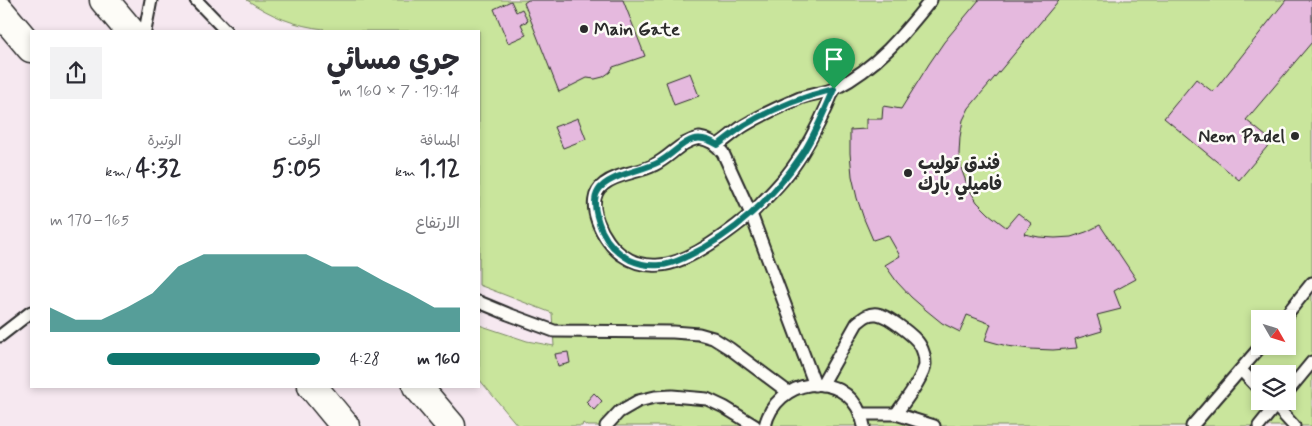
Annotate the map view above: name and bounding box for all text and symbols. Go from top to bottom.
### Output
place label: Main Gate [594,18,680,42]
marker: Main Gate [578,23,590,35]
pin [813,38,855,89]
text: جري مسائي [327,43,460,80]
icon: arrive [820,45,848,73]
button: share [50,47,102,99]
text: 19:14 · 7 × 160 m [339,81,460,102]
place label: Neon Padel [1198,125,1286,149]
marker: Neon Padel [1289,130,1301,142]
text: الوتيرة [148,132,181,150]
text: الوقت [288,132,321,150]
text: المسافة [420,132,460,150]
place label: فندق توليب فاميلي بارك [918,152,1002,200]
text: 4:32 [136,153,181,186]
text: 5:05 [272,153,321,186]
text: 1.12 [419,153,460,186]
text: /km [105,163,136,181]
text: km [395,163,419,181]
marker: فندق توليب فاميلي بارك [902,167,914,179]
text: 165–170 m [50,210,129,231]
text: الارتفاع [415,213,460,234]
north arrow [1251,310,1296,355]
map controls [1251,310,1296,410]
text: 4:28 [350,349,380,370]
text: 160 m [417,349,460,370]
button: layers [1251,365,1296,410]

